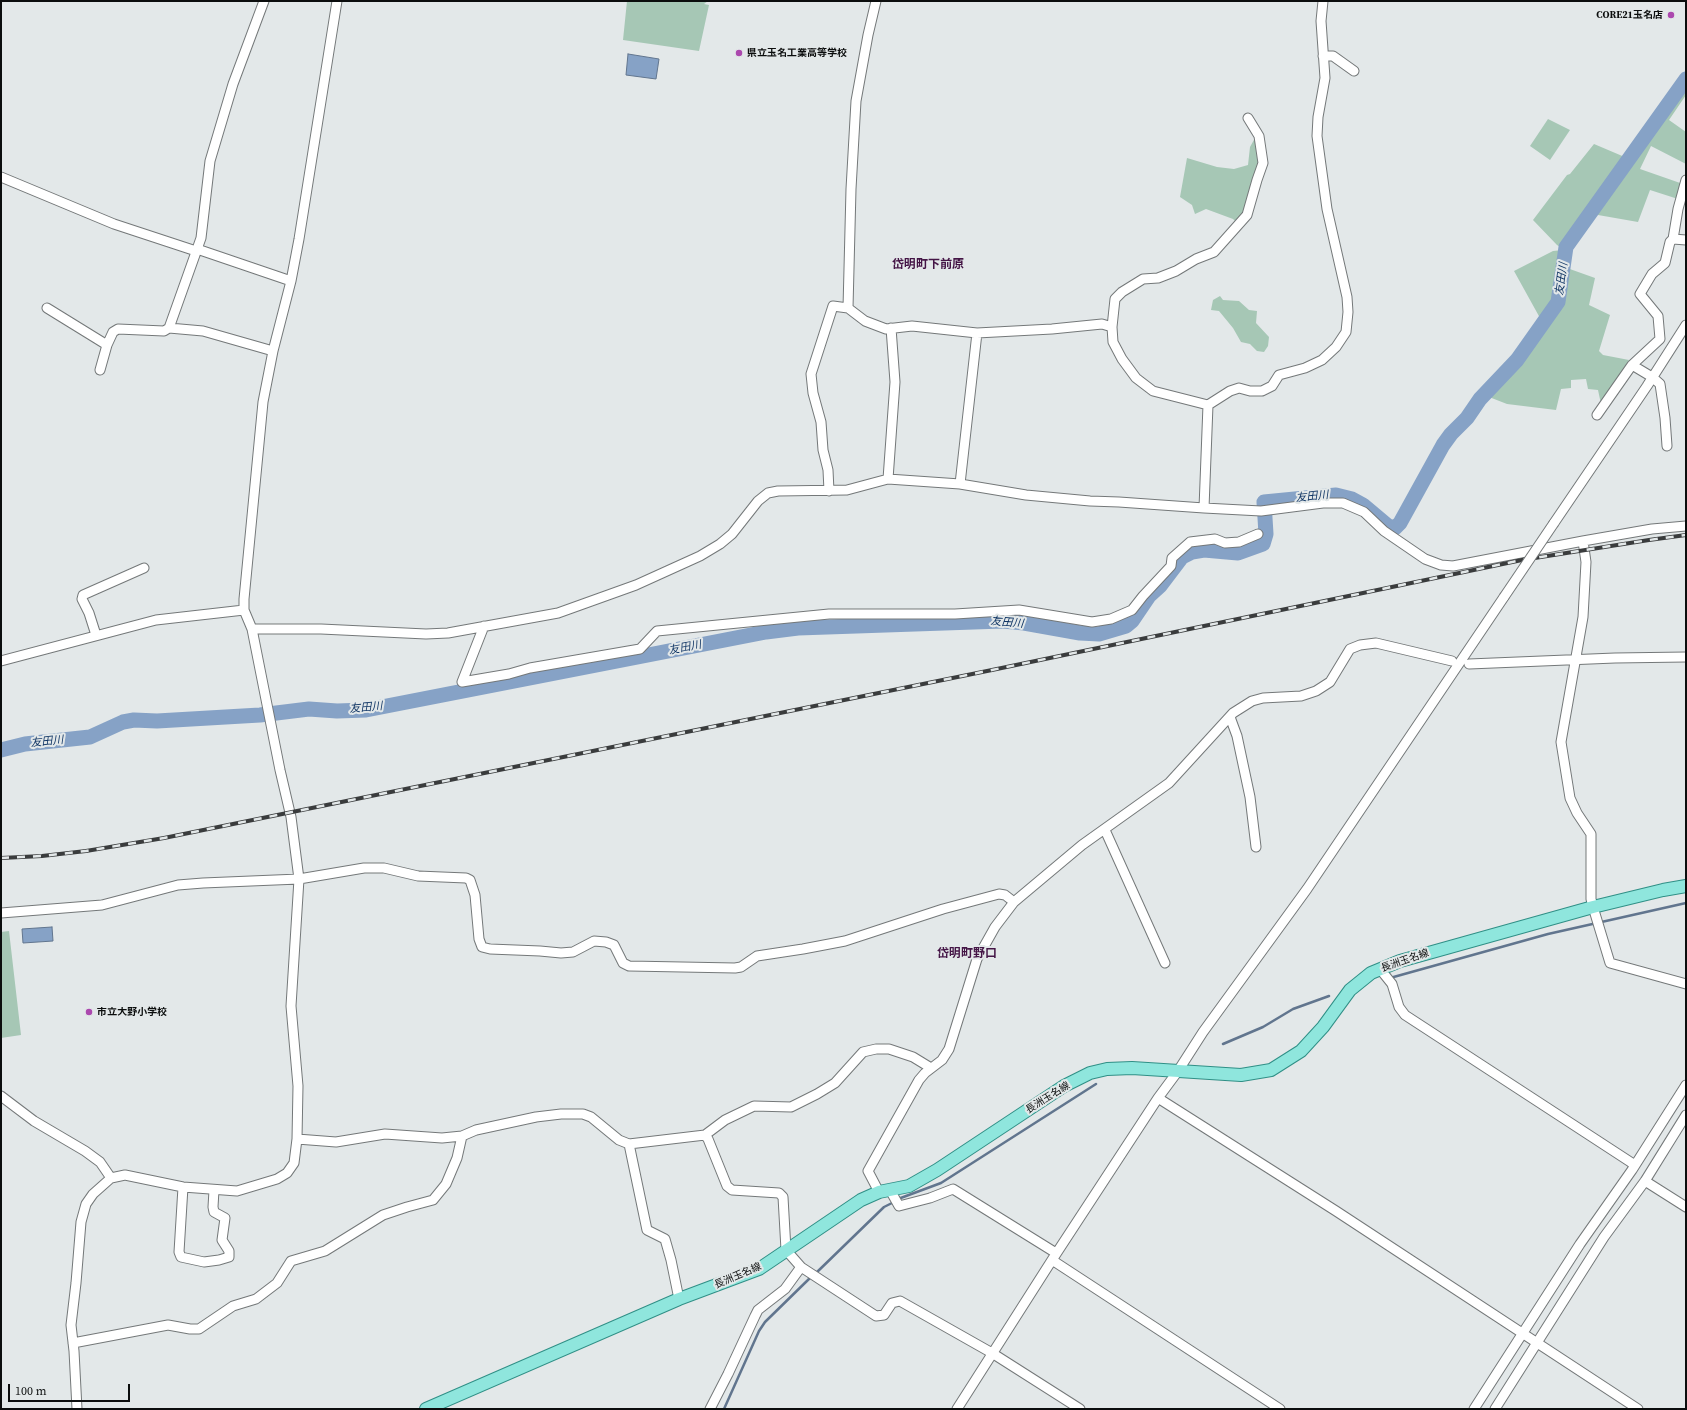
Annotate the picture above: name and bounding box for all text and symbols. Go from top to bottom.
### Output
place label: CORE21玉名店 [1596,9,1663,21]
marker: CORE21玉名店 [1666,10,1676,20]
place label: 県立玉名工業高等学校 [747,47,847,59]
marker: 県立玉名工業高等学校 [734,48,744,58]
district label: 岱明町下前原 [892,258,964,272]
water label: 友田川 [1553,262,1571,296]
water label: 友田川 [1295,489,1329,505]
water label: 友田川 [990,615,1024,631]
water label: 友田川 [668,638,702,658]
water label: 友田川 [349,700,383,716]
water label: 友田川 [30,734,64,750]
district label: 岱明町野口 [937,947,997,961]
street label: 長洲玉名線 [1379,947,1431,975]
place label: 市立大野小学校 [97,1006,167,1018]
marker: 市立大野小学校 [84,1007,94,1017]
street label: 長洲玉名線 [1024,1080,1072,1116]
street label: 長洲玉名線 [713,1261,763,1291]
scale bar [10,1376,132,1402]
text: 100 m [15,1383,47,1399]

